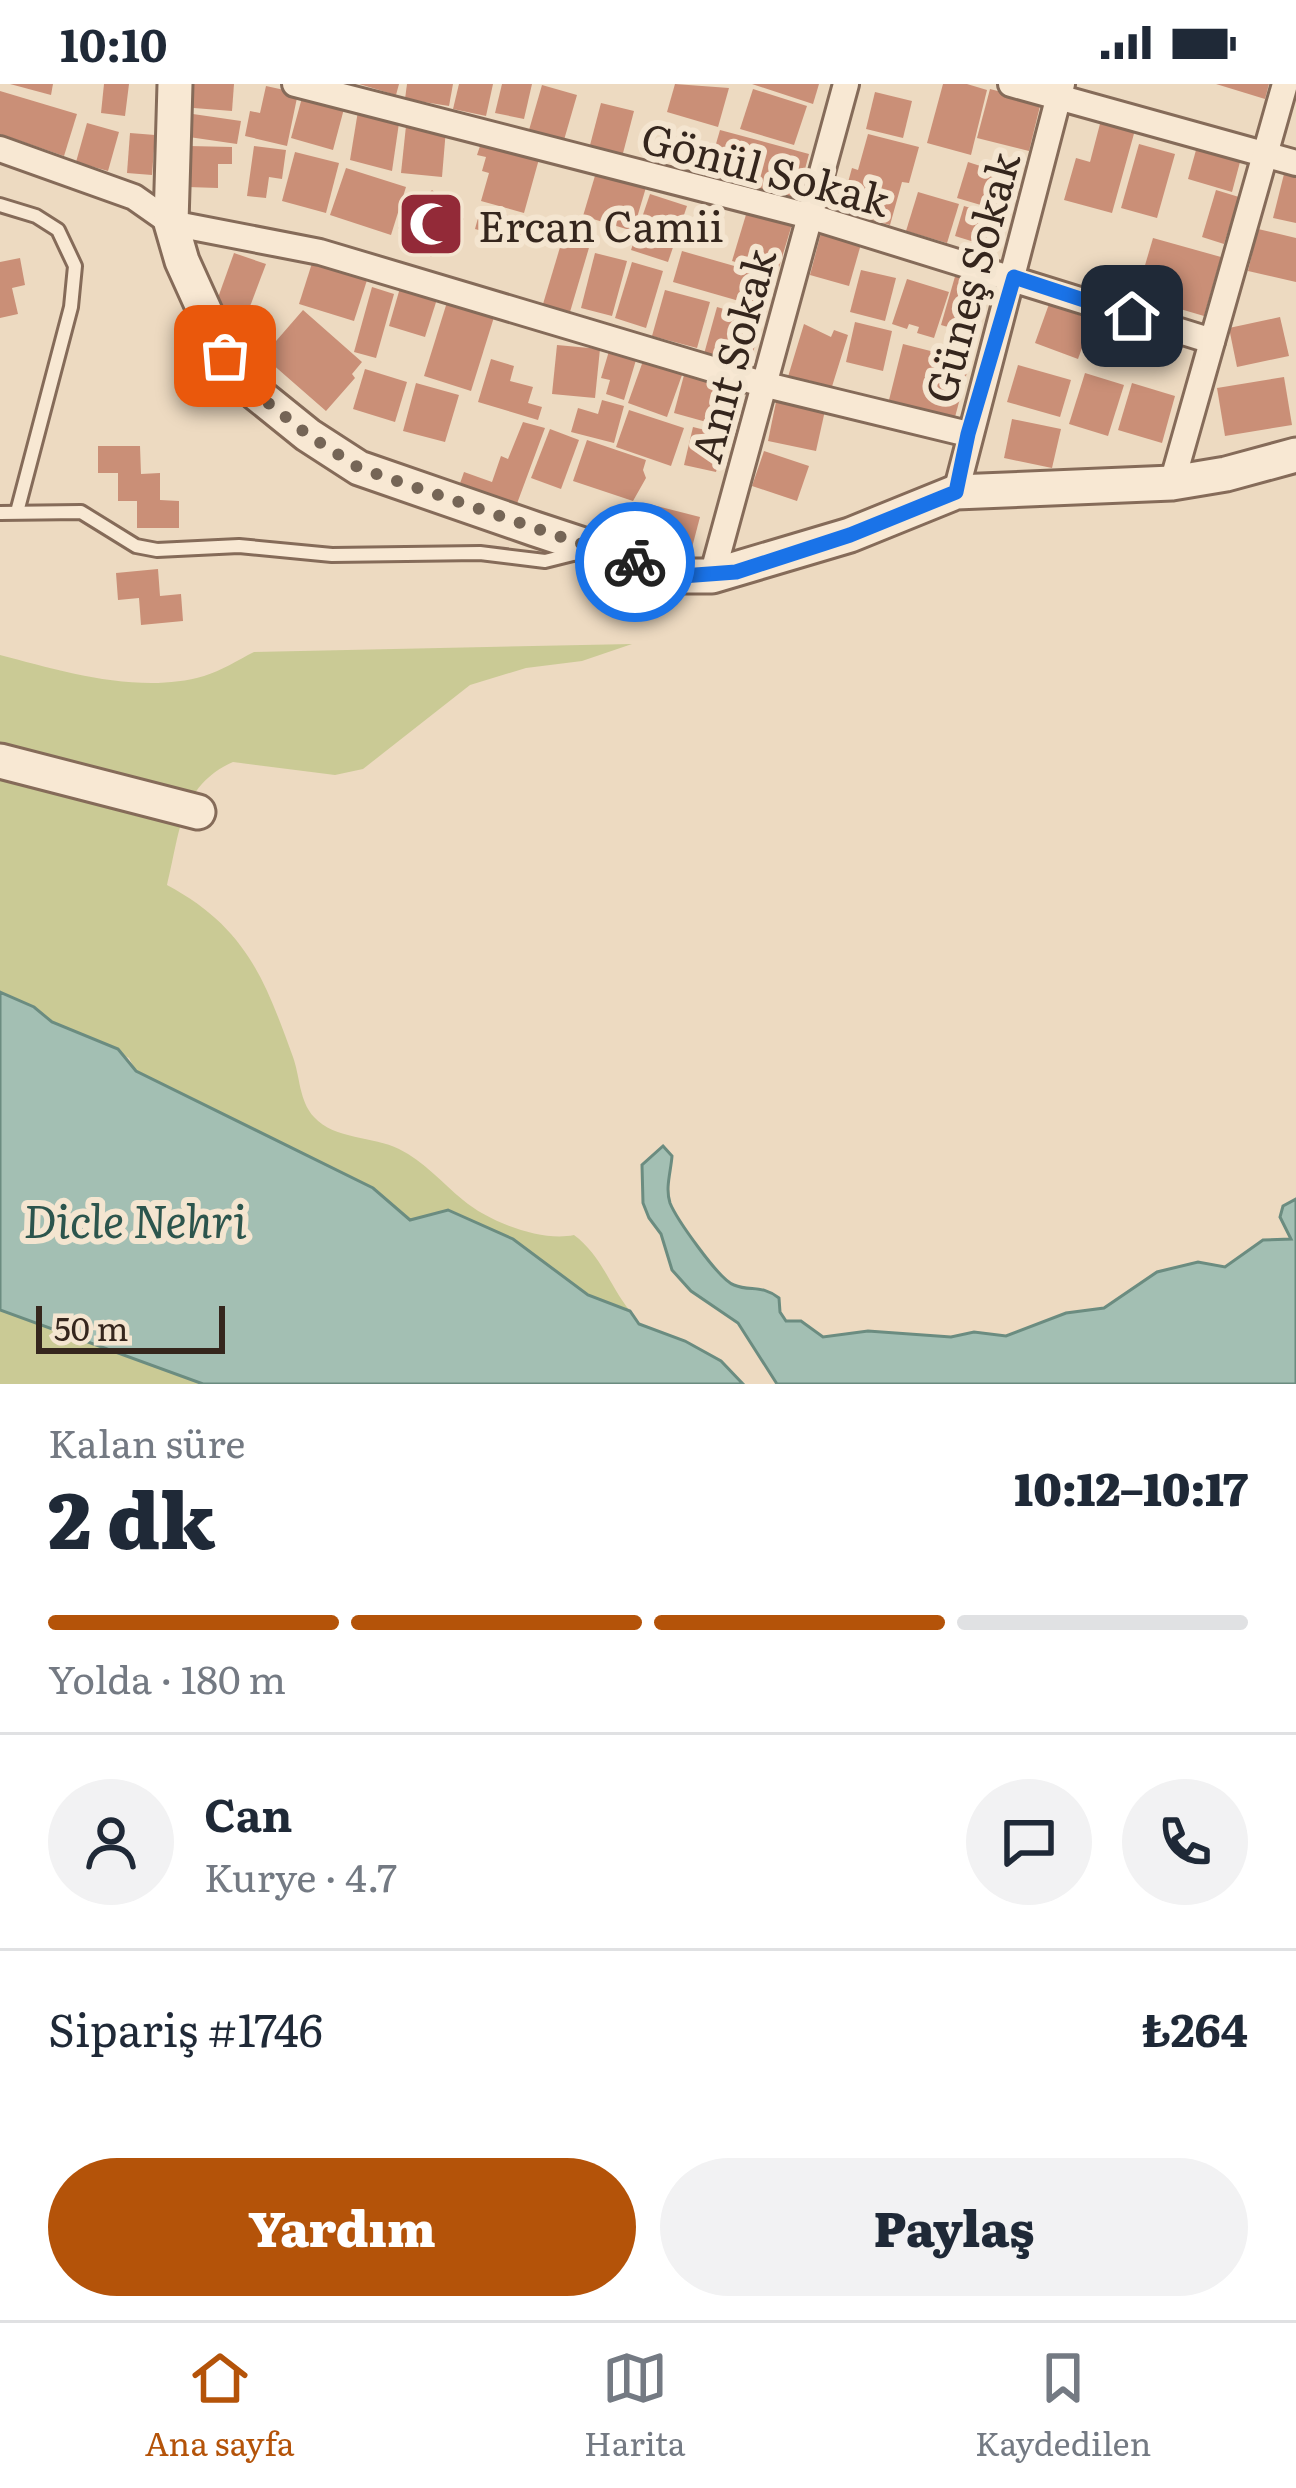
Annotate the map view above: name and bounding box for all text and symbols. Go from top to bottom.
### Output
text: 10:10 [60,9,168,76]
street label: Gönül Sokak [635,104,897,230]
street label: Güneş Sokak [907,144,1033,409]
mosque icon: Ercan Camii [396,189,466,259]
place label: Ercan Camii [478,193,723,255]
street label: Anıt Sokak [673,241,789,469]
pin [1081,265,1183,367]
icon: home [1099,283,1165,349]
pin [174,305,276,407]
icon: bag [192,323,258,389]
courier [575,502,695,622]
icon: bike [602,529,668,595]
water label: Dicle Nehri [23,1185,247,1252]
scale bar [36,1300,225,1353]
text: 50 m [54,1302,128,1351]
text: Kalan süre [48,1412,246,1470]
text: 10:12–10:17 [1014,1453,1248,1520]
text: 2 dk [48,1457,216,1573]
text: Yolda · 180 m [48,1648,286,1706]
button: person [48,1779,174,1905]
text: Can [204,1779,292,1846]
button: chat [966,1779,1092,1905]
button: phone [1122,1779,1248,1905]
text: Kurye · 4.7 [204,1846,397,1904]
text: Sipariş #1746 [48,1994,323,2061]
text: ₺264 [1141,1994,1248,2061]
button: Yardım [48,2158,636,2296]
button: Paylaş [660,2158,1248,2296]
tab: Ana sayfa [145,2345,295,2466]
tab: Harita [584,2345,686,2466]
tab: Kaydedilen [975,2345,1151,2466]

